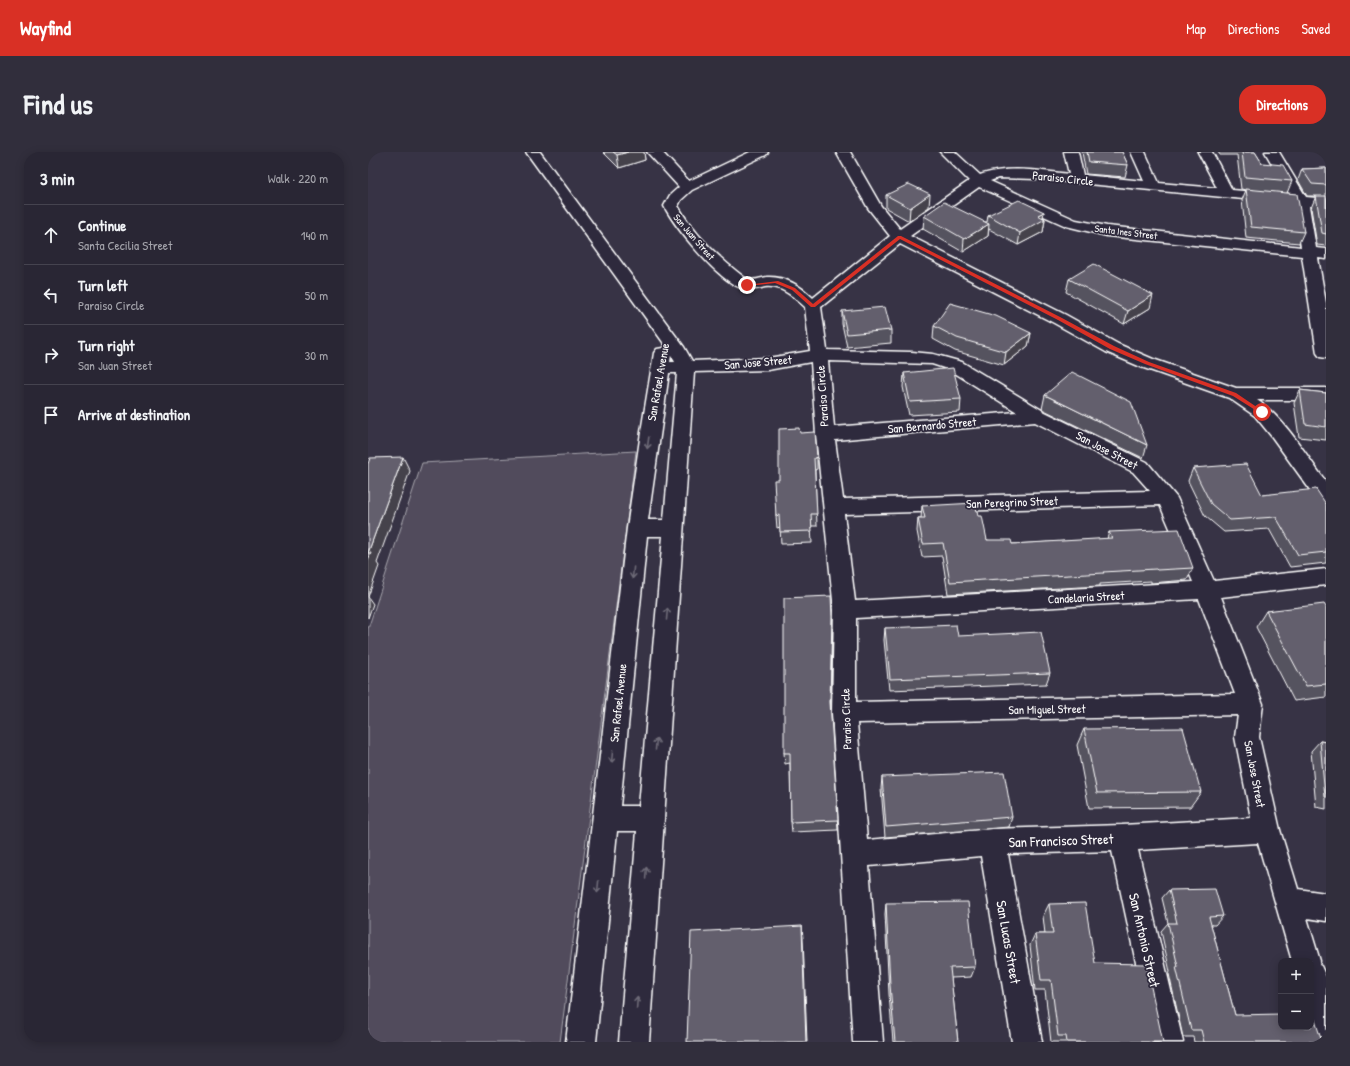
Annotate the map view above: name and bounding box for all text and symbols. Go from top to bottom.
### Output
text: Wayfind [20,15,71,41]
text: Map [1186,19,1206,38]
text: Directions [1228,19,1279,38]
text: Saved [1301,19,1330,38]
text: Find us [24,85,93,123]
button: Directions [1239,85,1326,124]
street label: Paraiso Circle [1032,166,1095,190]
text: 3 min [40,167,75,190]
text: Walk · 220 m [268,169,328,187]
street label: San Juan Street [670,211,718,263]
text: Continue [78,215,126,236]
street label: Santa Ines Street [1094,222,1159,242]
icon: ahead [40,224,62,246]
text: 140 m [301,226,328,244]
text: Santa Cecilia Street [78,236,172,254]
text: Turn left [78,275,128,296]
route end [738,276,756,294]
icon: left [40,284,62,306]
text: 50 m [305,286,328,304]
text: Paraiso Circle [78,296,144,314]
text: Turn right [78,335,134,356]
street label: San Rafael Avenue [643,342,673,422]
icon: right [40,344,62,366]
text: 30 m [305,346,328,364]
street label: San Jose Street [724,351,793,373]
text: San Juan Street [78,356,152,374]
street label: Paraiso Circle [811,365,833,427]
route start [1253,403,1271,421]
icon: arrive [40,404,62,426]
text: Arrive at destination [78,404,190,425]
street label: San Bernardo Street [887,413,978,437]
street label: San Jose Street [1073,427,1142,474]
one-way arrow [644,436,652,449]
street label: San Peregrino Street [966,492,1059,512]
one-way arrow [629,566,636,579]
street label: Candelaria Street [1047,586,1126,607]
one-way arrow [663,608,670,621]
street label: San Rafael Avenue [605,663,631,743]
street label: Paraiso Circle [836,688,856,750]
street label: San Miguel Street [1008,700,1087,718]
one-way arrow [653,738,660,751]
street label: San Jose Street [1240,739,1270,810]
one-way arrow [609,750,616,763]
street label: San Francisco Street [1008,829,1114,851]
one-way arrow [643,867,650,880]
one-way arrow [594,880,602,893]
street label: San Antonio Street [1125,891,1165,989]
street label: San Lucas Street [992,899,1026,985]
map controls [1278,958,1314,1030]
button: + [1278,958,1314,994]
button: − [1278,994,1314,1030]
one-way arrow [634,997,641,1010]

